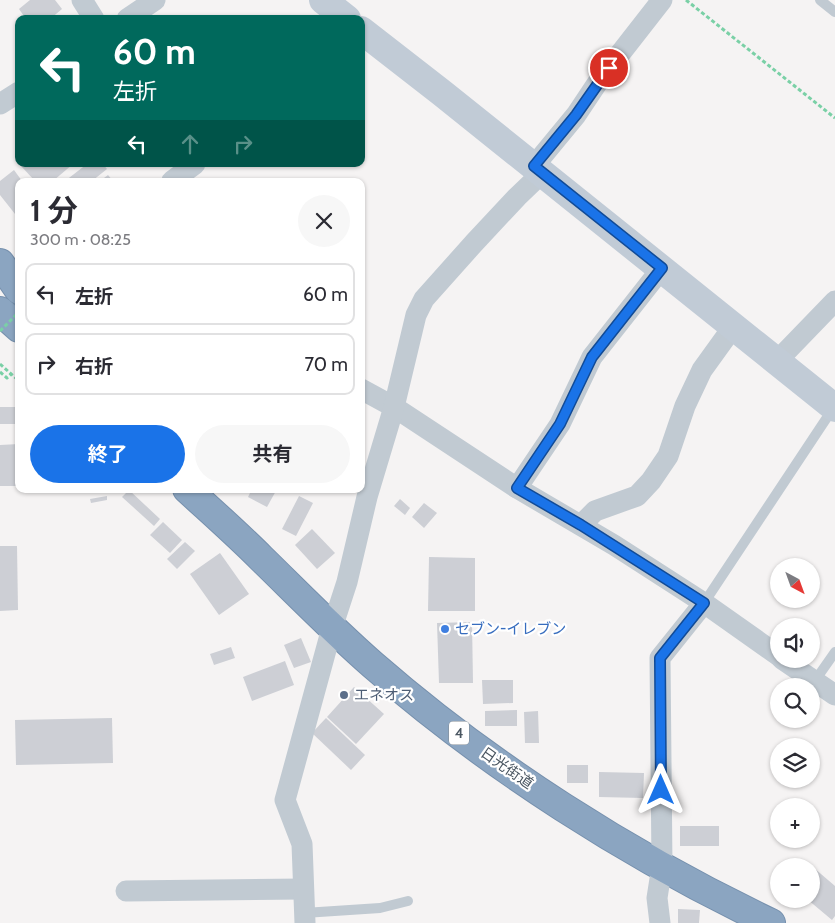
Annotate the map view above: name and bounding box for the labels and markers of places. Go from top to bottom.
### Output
pin [588,47,630,89]
place label: セブン-イレブン [455,620,566,638]
marker: セブン-イレブン [439,623,451,635]
place label: エネオス [354,686,414,704]
marker: エネオス [338,689,350,701]

